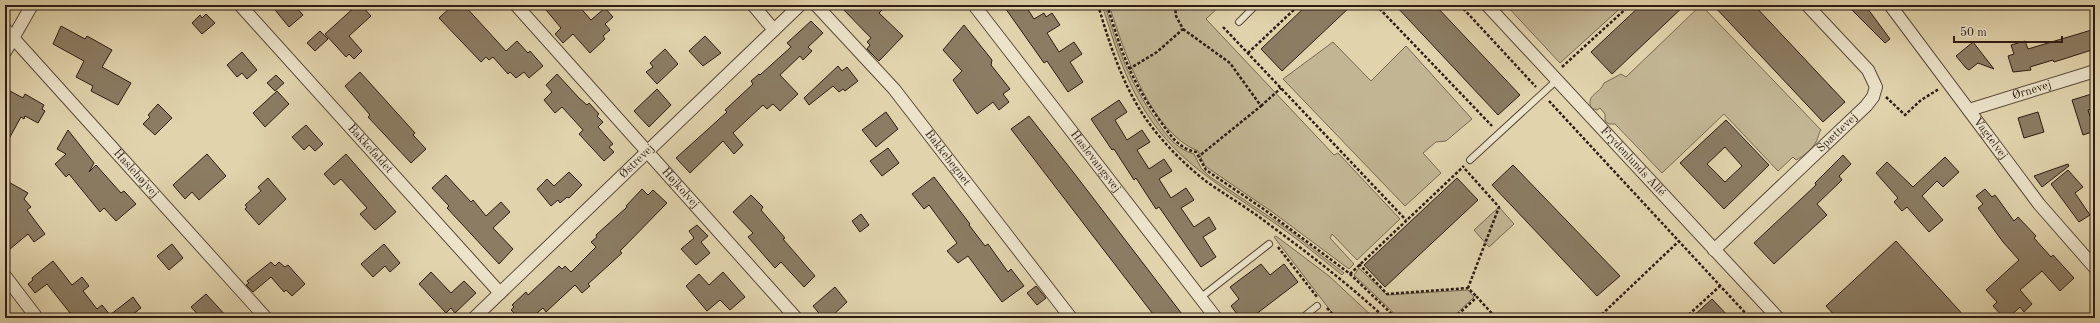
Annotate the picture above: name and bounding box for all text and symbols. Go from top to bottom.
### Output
scale bar [1954,18,2062,44]
text: 50 m [1960,26,1987,39]
street label: Ørnevej [2011,79,2053,102]
street label: Spættevej [1815,111,1860,155]
street label: Vagtelvej [1971,116,2010,162]
street label: Bakkefaldet [345,122,395,176]
street label: Frydenlunds Allé [1598,125,1668,199]
street label: Bakkehegnet [922,128,973,188]
street label: Haslevangsvej [1068,128,1123,195]
street label: Østrevej [617,142,657,181]
street label: Haslehøjvej [111,147,161,200]
street label: Højkolvej [659,166,701,211]

